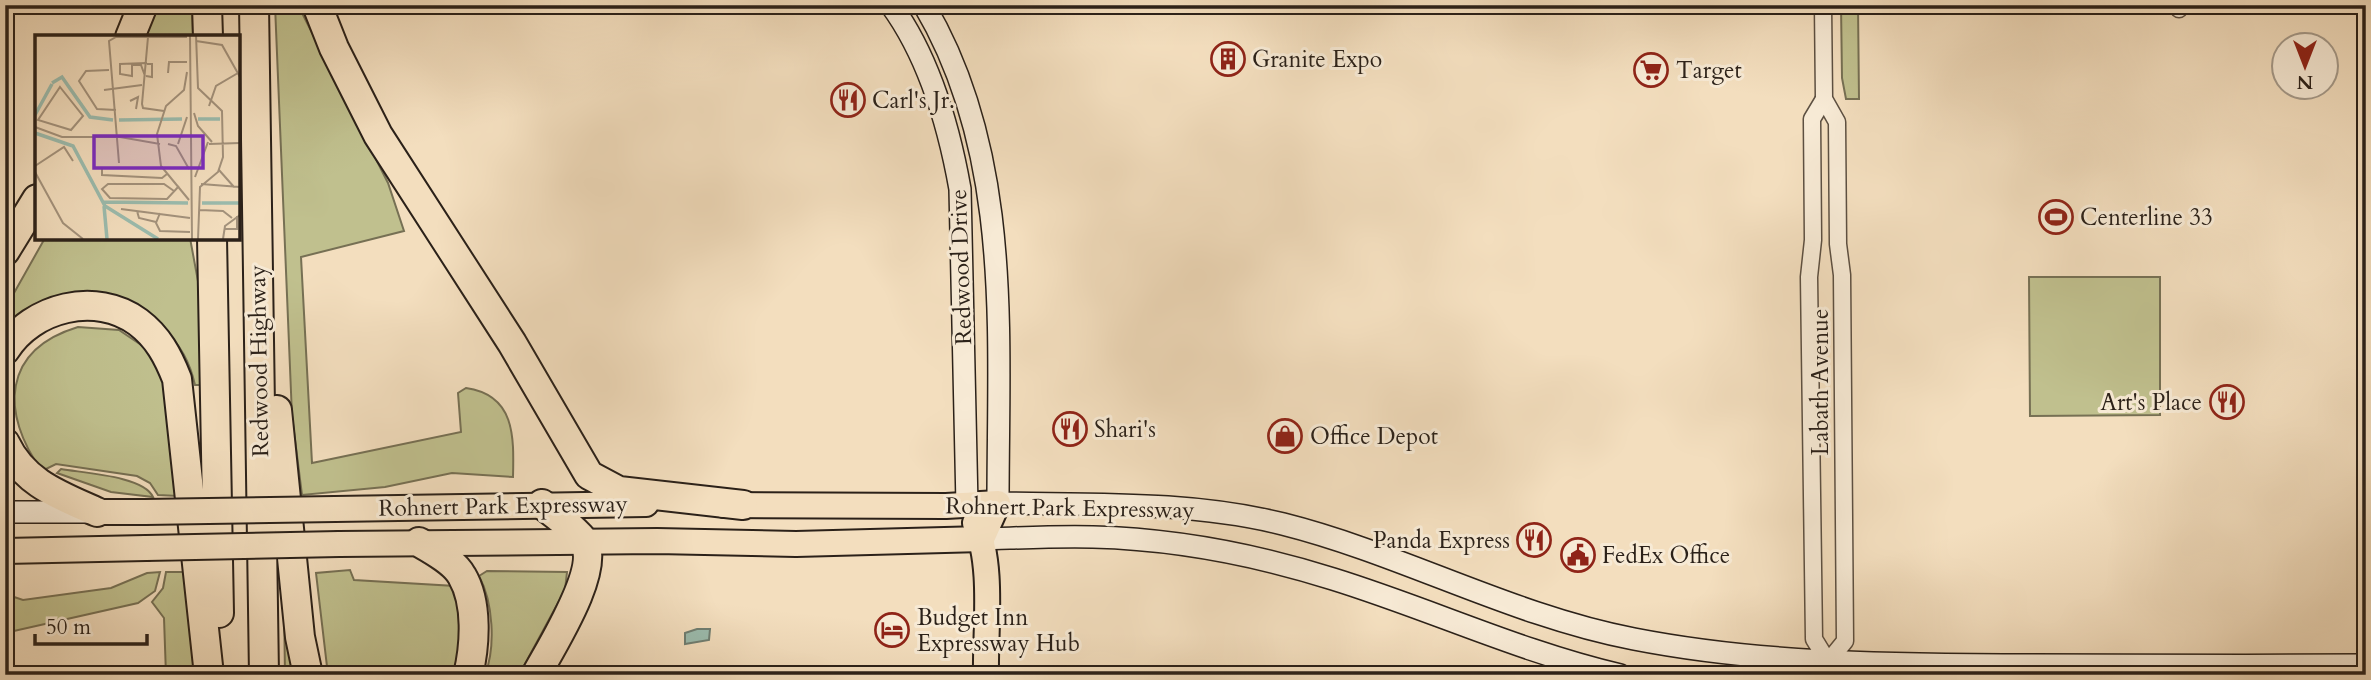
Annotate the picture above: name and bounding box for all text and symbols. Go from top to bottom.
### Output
north arrow [2270,32,2340,102]
inset map [35,35,240,240]
building icon: Granite Expo [1209,40,1247,78]
place label: Granite Expo [1252,44,1382,75]
supermarket icon: Target [1632,51,1670,89]
place label: Target [1676,55,1742,86]
text: N [2296,69,2313,95]
restaurant icon: Carl's Jr. [829,81,867,119]
place label: Carl's Jr. [872,85,955,116]
street label: Redwood Drive [943,189,979,345]
sports icon: Centerline 33 [2037,198,2075,236]
place label: Centerline 33 [2080,202,2213,233]
street label: Redwood Highway [242,265,276,457]
street label: Labath Avenue [1805,309,1836,455]
restaurant icon: Art's Place [2208,383,2246,421]
place label: Art's Place [2101,387,2202,418]
restaurant icon: Shari's [1051,410,1089,448]
place label: Shari's [1094,414,1156,445]
shop icon: Office Depot [1266,417,1304,455]
place label: Office Depot [1310,421,1438,452]
street label: Rohnert Park Expressway [378,488,628,524]
street label: Rohnert Park Expressway [945,490,1195,526]
restaurant icon: Panda Express [1515,521,1553,559]
place label: Panda Express [1373,525,1510,556]
public building icon: FedEx Office [1559,536,1597,574]
place label: FedEx Office [1602,540,1730,571]
place label: Budget Inn Expressway Hub [917,602,1080,659]
scale bar [35,603,147,647]
hotel icon: Budget Inn Expressway Hub [873,611,911,649]
text: 50 m [46,613,91,642]

